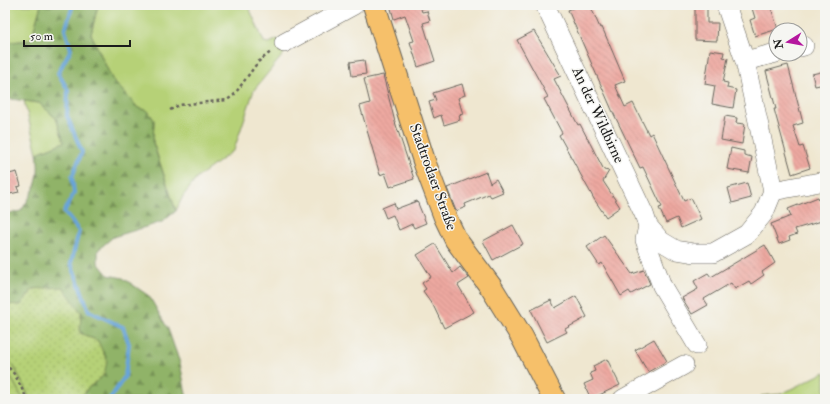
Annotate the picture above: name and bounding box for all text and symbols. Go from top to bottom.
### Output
scale bar [24,22,130,48]
north arrow [768,22,808,62]
text: 50 m [30,29,54,44]
text: N [771,37,786,51]
street label: An der Wildbirne [567,63,629,166]
street label: Stadtrodaer Straße [405,121,461,233]

